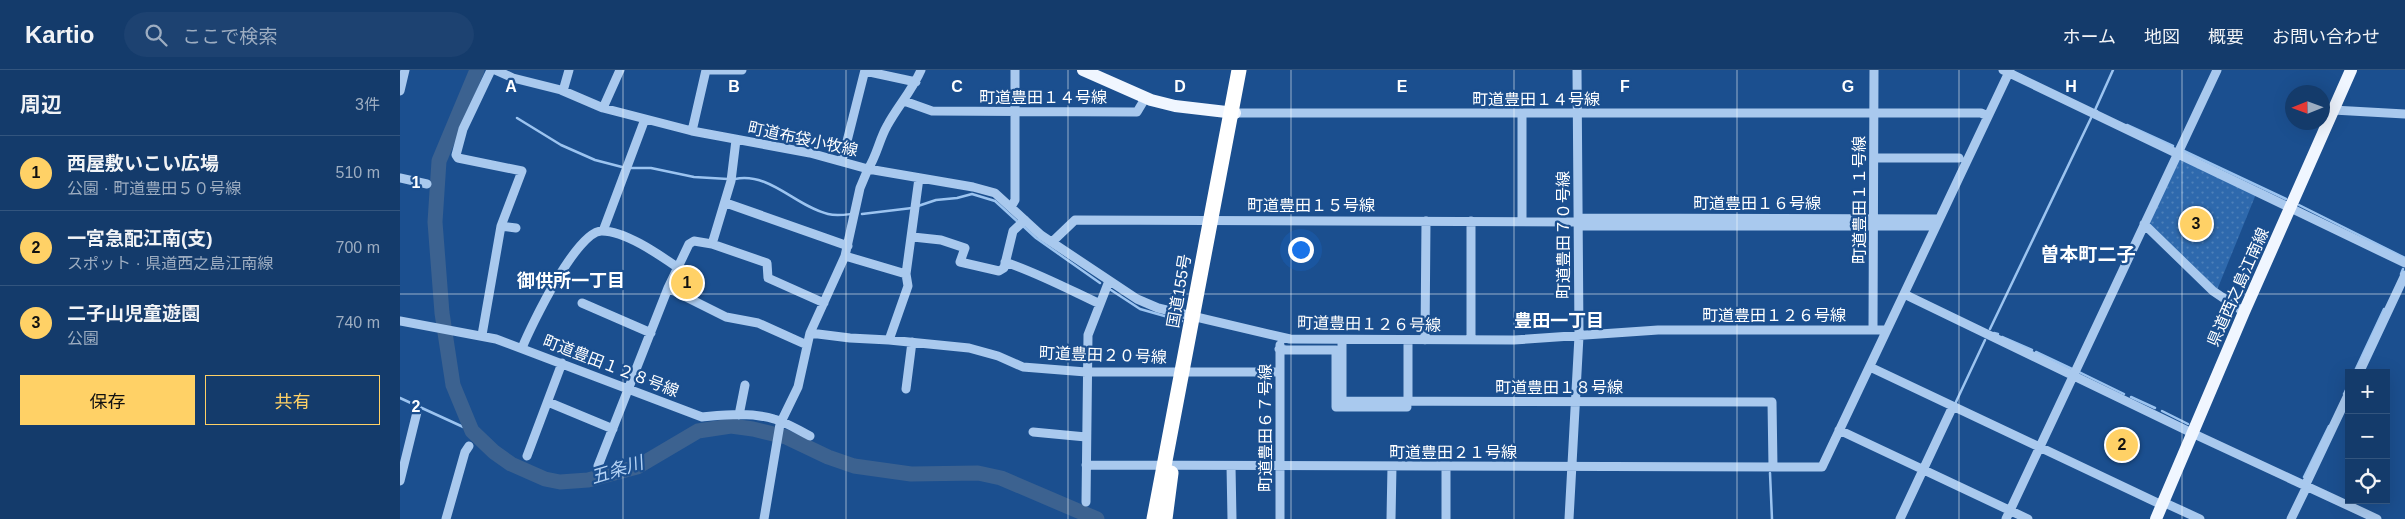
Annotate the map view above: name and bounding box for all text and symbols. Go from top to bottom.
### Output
search box [124,12,474,57]
text: Kartio [25,21,94,48]
icon: search [142,21,170,49]
text: ここで検索 [182,26,277,47]
text: ホーム [2063,27,2116,47]
text: 地図 [2144,27,2180,47]
text: 概要 [2208,27,2244,47]
text: お問い合わせ [2272,27,2380,47]
text: A [505,78,517,95]
text: B [728,78,740,95]
text: C [951,78,963,95]
text: D [1174,78,1186,95]
text: E [1397,78,1408,95]
text: F [1620,78,1630,95]
text: G [1842,78,1854,95]
text: H [2065,78,2077,95]
north arrow [2285,85,2330,130]
street label: 町道豊田１４号線 [979,89,1107,106]
street label: 町道豊田１４号線 [1472,91,1600,108]
text: 周辺 [20,93,62,116]
text: 3件 [355,96,380,113]
street label: 町道布袋小牧線 [746,119,860,159]
street label: 町道豊田１１号線 [1851,136,1868,264]
text: 西屋敷いこい広場 [67,153,219,174]
text: 1 [32,164,40,181]
text: 510 m [336,164,380,181]
street label: 町道豊田７０号線 [1555,171,1572,299]
text: 1 [412,174,421,191]
text: 公園 · 町道豊田５０号線 [67,180,241,197]
street label: 町道豊田１６号線 [1693,195,1821,212]
street label: 町道豊田１５号線 [1247,197,1375,214]
pin: 3 [2180,205,2212,243]
street label: 県道西之島江南線 [2204,225,2272,349]
text: 一宮急配江南(支) [67,228,213,249]
your location [1288,237,1314,263]
text: 2 [32,239,40,256]
text: 700 m [336,239,380,256]
district label: 曽本町二子 [2040,244,2136,265]
street label: 国道155号 [1164,253,1194,329]
text: スポット · 県道西之島江南線 [67,255,273,272]
pin: 1 [671,264,703,302]
district label: 御供所一丁目 [516,271,625,291]
text: 二子山児童遊園 [67,303,200,324]
street label: 町道豊田１２６号線 [1702,307,1846,324]
district label: 豊田一丁目 [1514,311,1604,331]
text: 3 [32,314,40,331]
text: 740 m [336,314,380,331]
street label: 町道豊田１２６号線 [1297,314,1441,334]
text: 公園 [67,330,99,347]
street label: 町道豊田１２８号線 [541,332,681,400]
street label: 町道豊田２０号線 [1039,344,1167,366]
street label: 町道豊田６７号線 [1257,364,1274,492]
map controls [2345,369,2390,504]
button: + [2345,369,2390,414]
button: 保存 [20,375,195,425]
button: 共有 [205,375,380,425]
street label: 町道豊田１８号線 [1495,379,1623,396]
text: 2 [412,398,421,415]
button: − [2345,414,2390,459]
pin: 2 [2106,426,2138,464]
street label: 町道豊田２１号線 [1389,444,1517,461]
water label: 五条川 [588,452,648,487]
button: locate [2345,459,2390,504]

